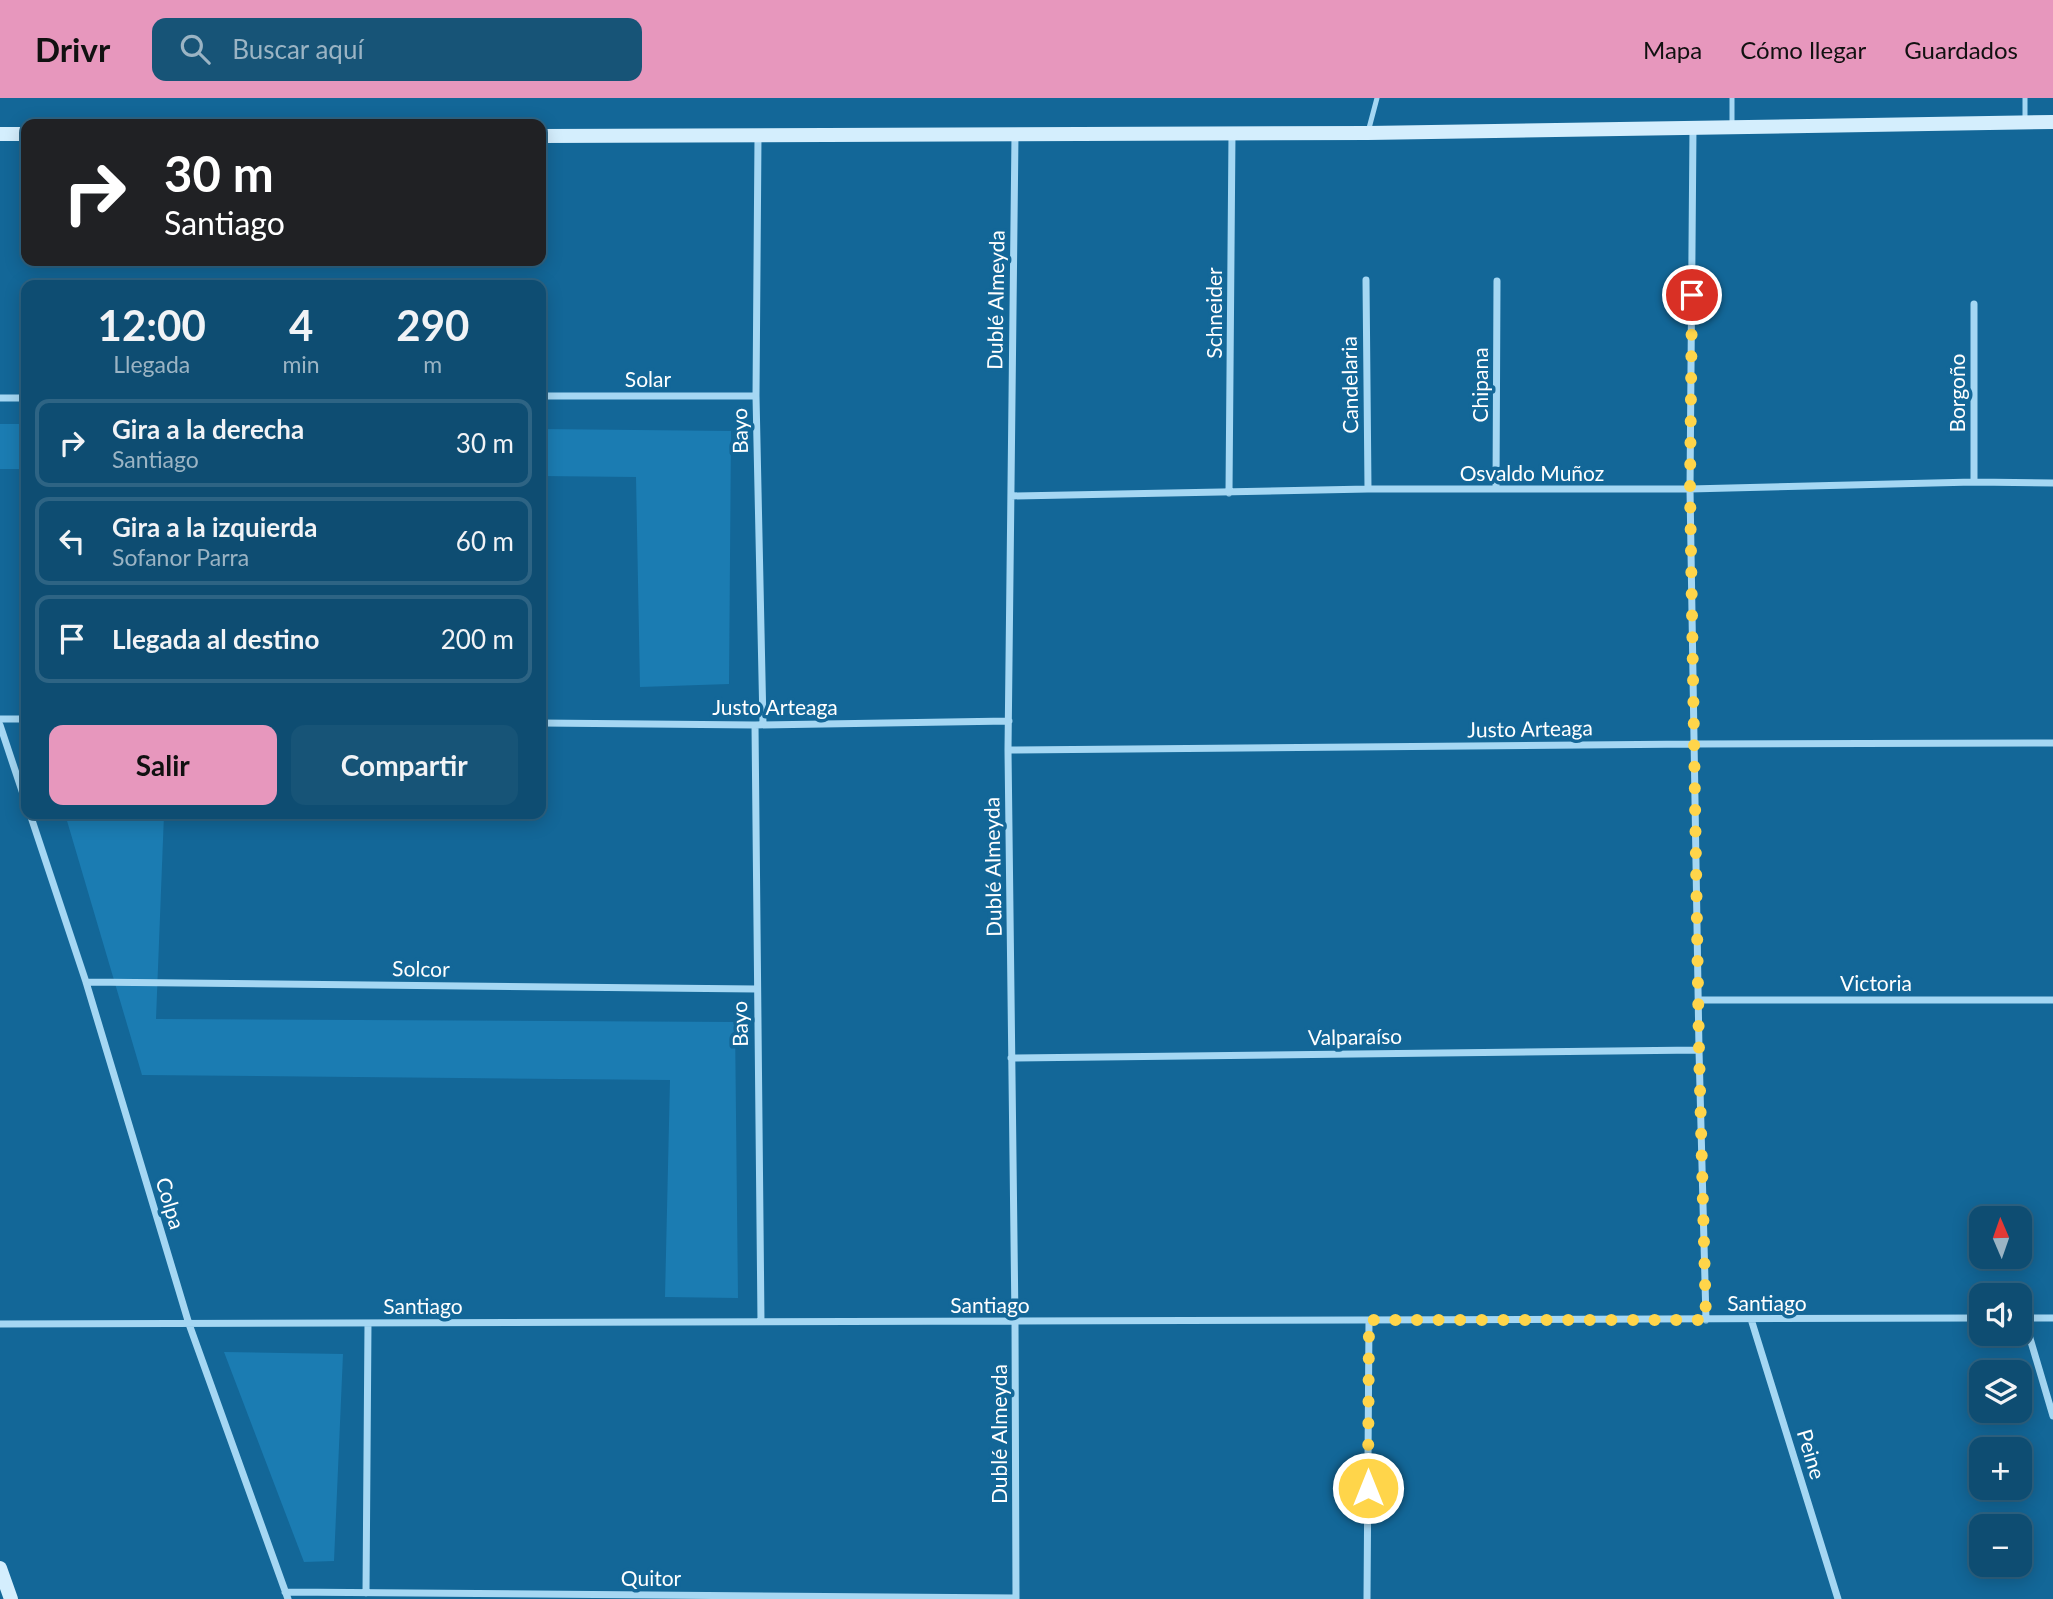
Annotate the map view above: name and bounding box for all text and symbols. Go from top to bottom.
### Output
search box [152,18,642,81]
text: Drivr [35,29,110,69]
icon: search [176,30,214,68]
text: Buscar aquí [232,33,364,65]
text: Mapa [1643,35,1702,64]
text: Cómo llegar [1740,35,1866,64]
text: Guardados [1904,35,2018,64]
text: 30 m [164,144,274,202]
icon: right [49,147,140,238]
text: Santiago [164,203,285,242]
street label: Dublé Almeyda [981,230,1009,370]
pin [1662,265,1722,325]
street label: Schneider [1201,267,1226,359]
icon: arrive [1673,276,1711,314]
text: 12:00 [98,300,206,350]
text: 4 [289,300,313,350]
text: 290 [396,300,469,350]
street label: Candelaria [1336,336,1362,434]
street label: Chipana [1467,347,1492,423]
text: Llegada [113,350,190,378]
text: min [282,350,320,378]
text: m [423,350,442,378]
street label: Borgoño [1944,353,1969,433]
street label: Solar [625,366,671,391]
street label: Bayo [726,408,752,454]
text: Gira a la derecha [112,413,304,445]
icon: right [53,424,91,462]
text: 30 m [456,427,514,459]
text: Santiago [112,445,199,473]
street label: Osvaldo Muñoz [1460,460,1604,485]
text: Gira a la izquierda [112,511,318,543]
icon: left [53,522,91,560]
text: 60 m [456,525,514,557]
text: Sofanor Parra [112,543,249,571]
icon: arrive [53,620,91,658]
text: Llegada al destino [112,623,319,655]
text: 200 m [441,623,514,655]
street label: Justo Arteaga [712,694,838,719]
street label: Justo Arteaga [1467,714,1593,742]
button: Salir [49,725,277,805]
button: Compartir [291,725,518,805]
street label: Dublé Almeyda [978,797,1006,937]
street label: Solcor [392,955,450,981]
street label: Victoria [1840,970,1912,995]
street label: Bayo [726,1001,752,1047]
street label: Valparaíso [1308,1023,1402,1049]
street label: Colpa [151,1174,191,1232]
north arrow [1969,1206,2032,1269]
map controls [1969,1206,2032,1577]
button: sound [1969,1283,2032,1346]
street label: Santiago [1727,1290,1807,1315]
street label: Santiago [950,1292,1030,1317]
street label: Santiago [383,1293,463,1318]
button: layers [1969,1360,2032,1423]
street label: Dublé Almeyda [986,1364,1011,1504]
street label: Peine [1793,1426,1831,1482]
button: + [1969,1437,2032,1500]
position arrow [1331,1451,1405,1525]
button: − [1969,1514,2032,1577]
street label: Quitor [621,1565,682,1590]

